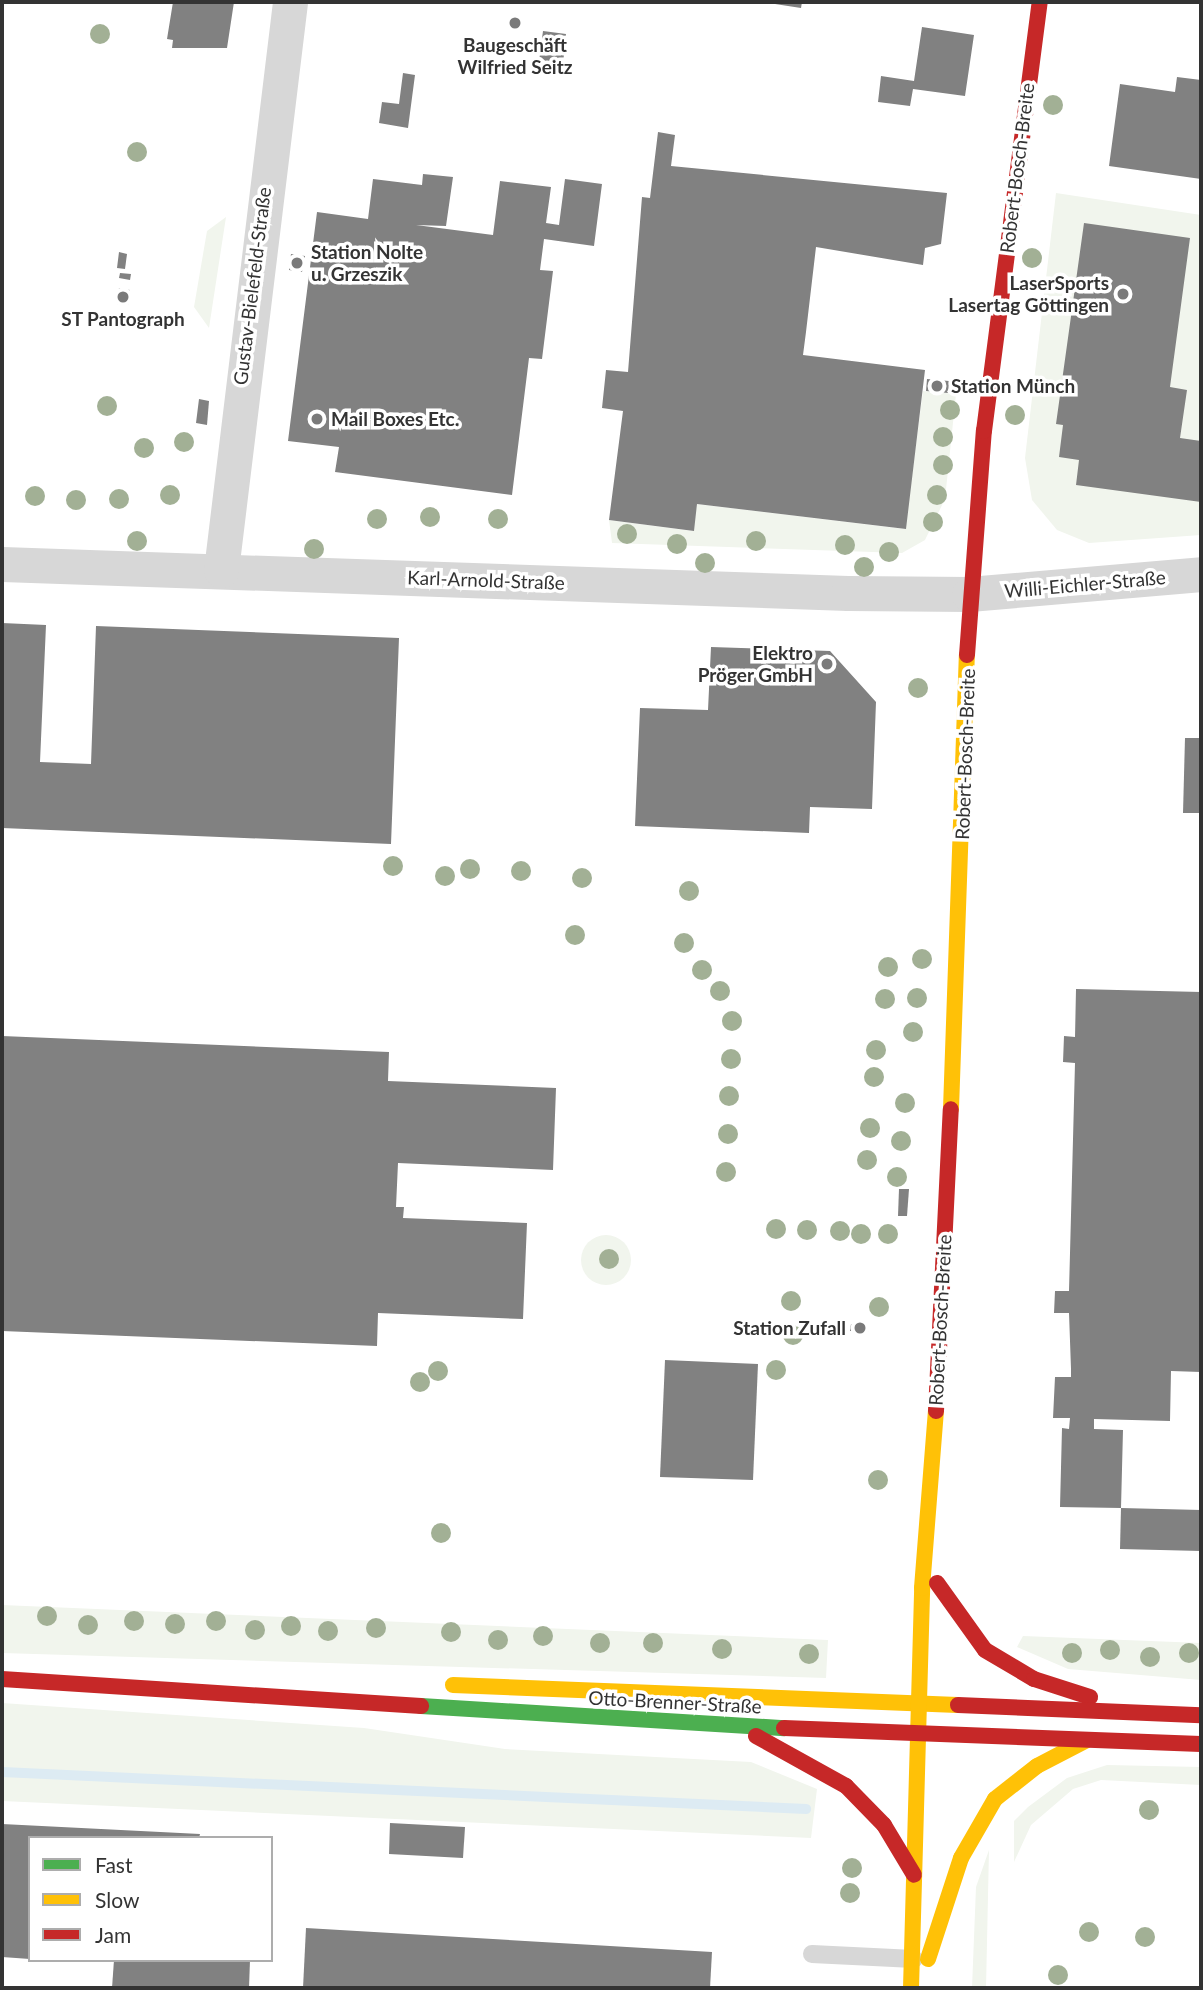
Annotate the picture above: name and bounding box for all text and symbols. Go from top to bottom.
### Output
marker: Baugeschäft Wilfried Seitz [507,15,523,31]
place label: Baugeschäft Wilfried Seitz [458,34,572,78]
street label: Robert-Bosch-Breite [995,82,1039,254]
street label: Gustav-Bielefeld-Straße [229,186,275,386]
place label: Station Nolte u. Grzeszik [311,241,423,285]
marker: Station Nolte u. Grzeszik [289,255,305,271]
place label: LaserSports Lasertag Göttingen [948,272,1109,316]
marker: LaserSports Lasertag Göttingen [1115,286,1131,302]
marker: ST Pantograph [115,289,131,305]
place label: ST Pantograph [61,308,185,330]
place label: Station Münch [951,375,1075,397]
marker: Station Münch [929,378,945,394]
place label: Mail Boxes Etc. [331,408,459,430]
marker: Mail Boxes Etc. [309,411,325,427]
street label: Karl-Arnold-Straße [407,566,565,594]
street label: Willi-Eichler-Straße [1003,566,1167,602]
place label: Elektro Pröger GmbH [697,642,813,686]
marker: Elektro Pröger GmbH [819,656,835,672]
street label: Robert-Bosch-Breite [951,668,979,840]
street label: Robert-Bosch-Breite [924,1234,956,1406]
place label: Station Zufall [733,1317,846,1339]
marker: Station Zufall [852,1320,868,1336]
street label: Otto-Brenner-Straße [588,1686,762,1718]
legend [28,1836,273,1962]
text: Fast [95,1852,132,1877]
text: Slow [95,1887,139,1912]
text: Jam [95,1922,131,1947]

